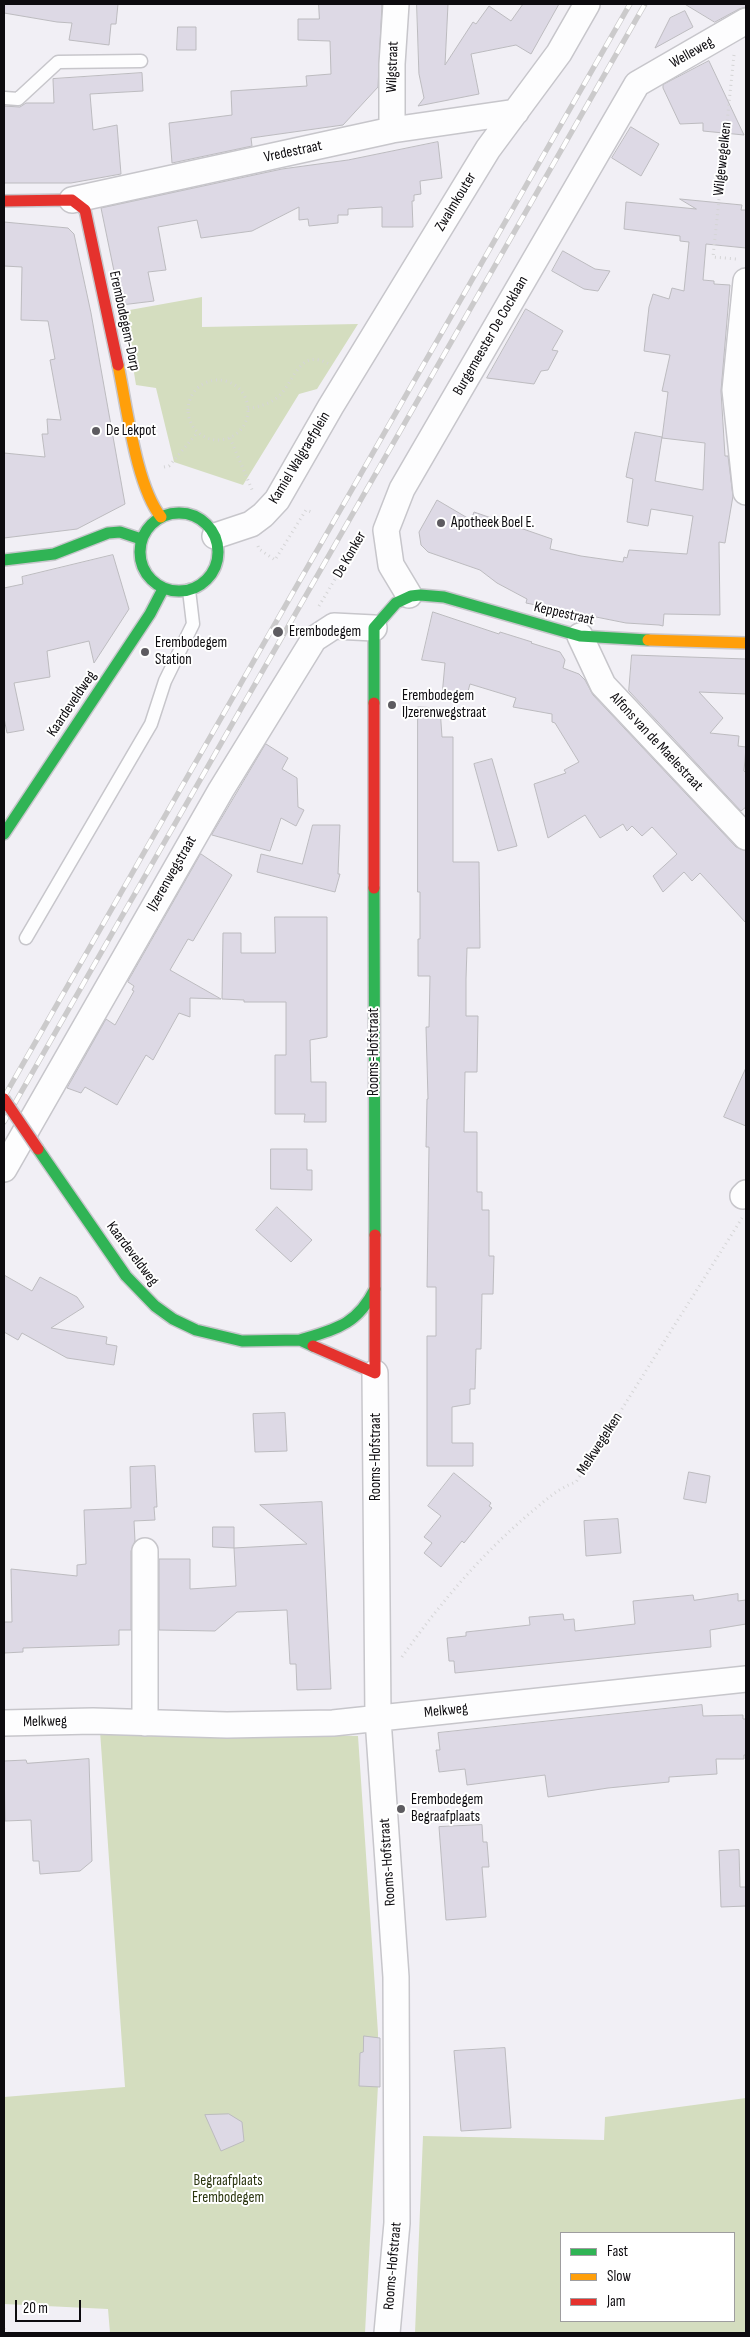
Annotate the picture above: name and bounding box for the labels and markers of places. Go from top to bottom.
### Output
place label: De Lekpot [106,422,156,440]
marker: De Lekpot [90,425,102,437]
place label: Apotheek Boel E. [451,514,534,532]
marker: Apotheek Boel E. [435,517,447,529]
place label: Erembodegem [289,623,361,641]
marker: Erembodegem [271,625,285,639]
place label: Erembodegem Station [155,634,227,669]
marker: Erembodegem Station [139,646,151,658]
place label: Erembodegem IJzerenwegstraat [402,687,486,722]
marker: Erembodegem IJzerenwegstraat [386,699,398,711]
place label: Erembodegem Begraafplaats [411,1791,483,1826]
marker: Erembodegem Begraafplaats [395,1803,407,1815]

